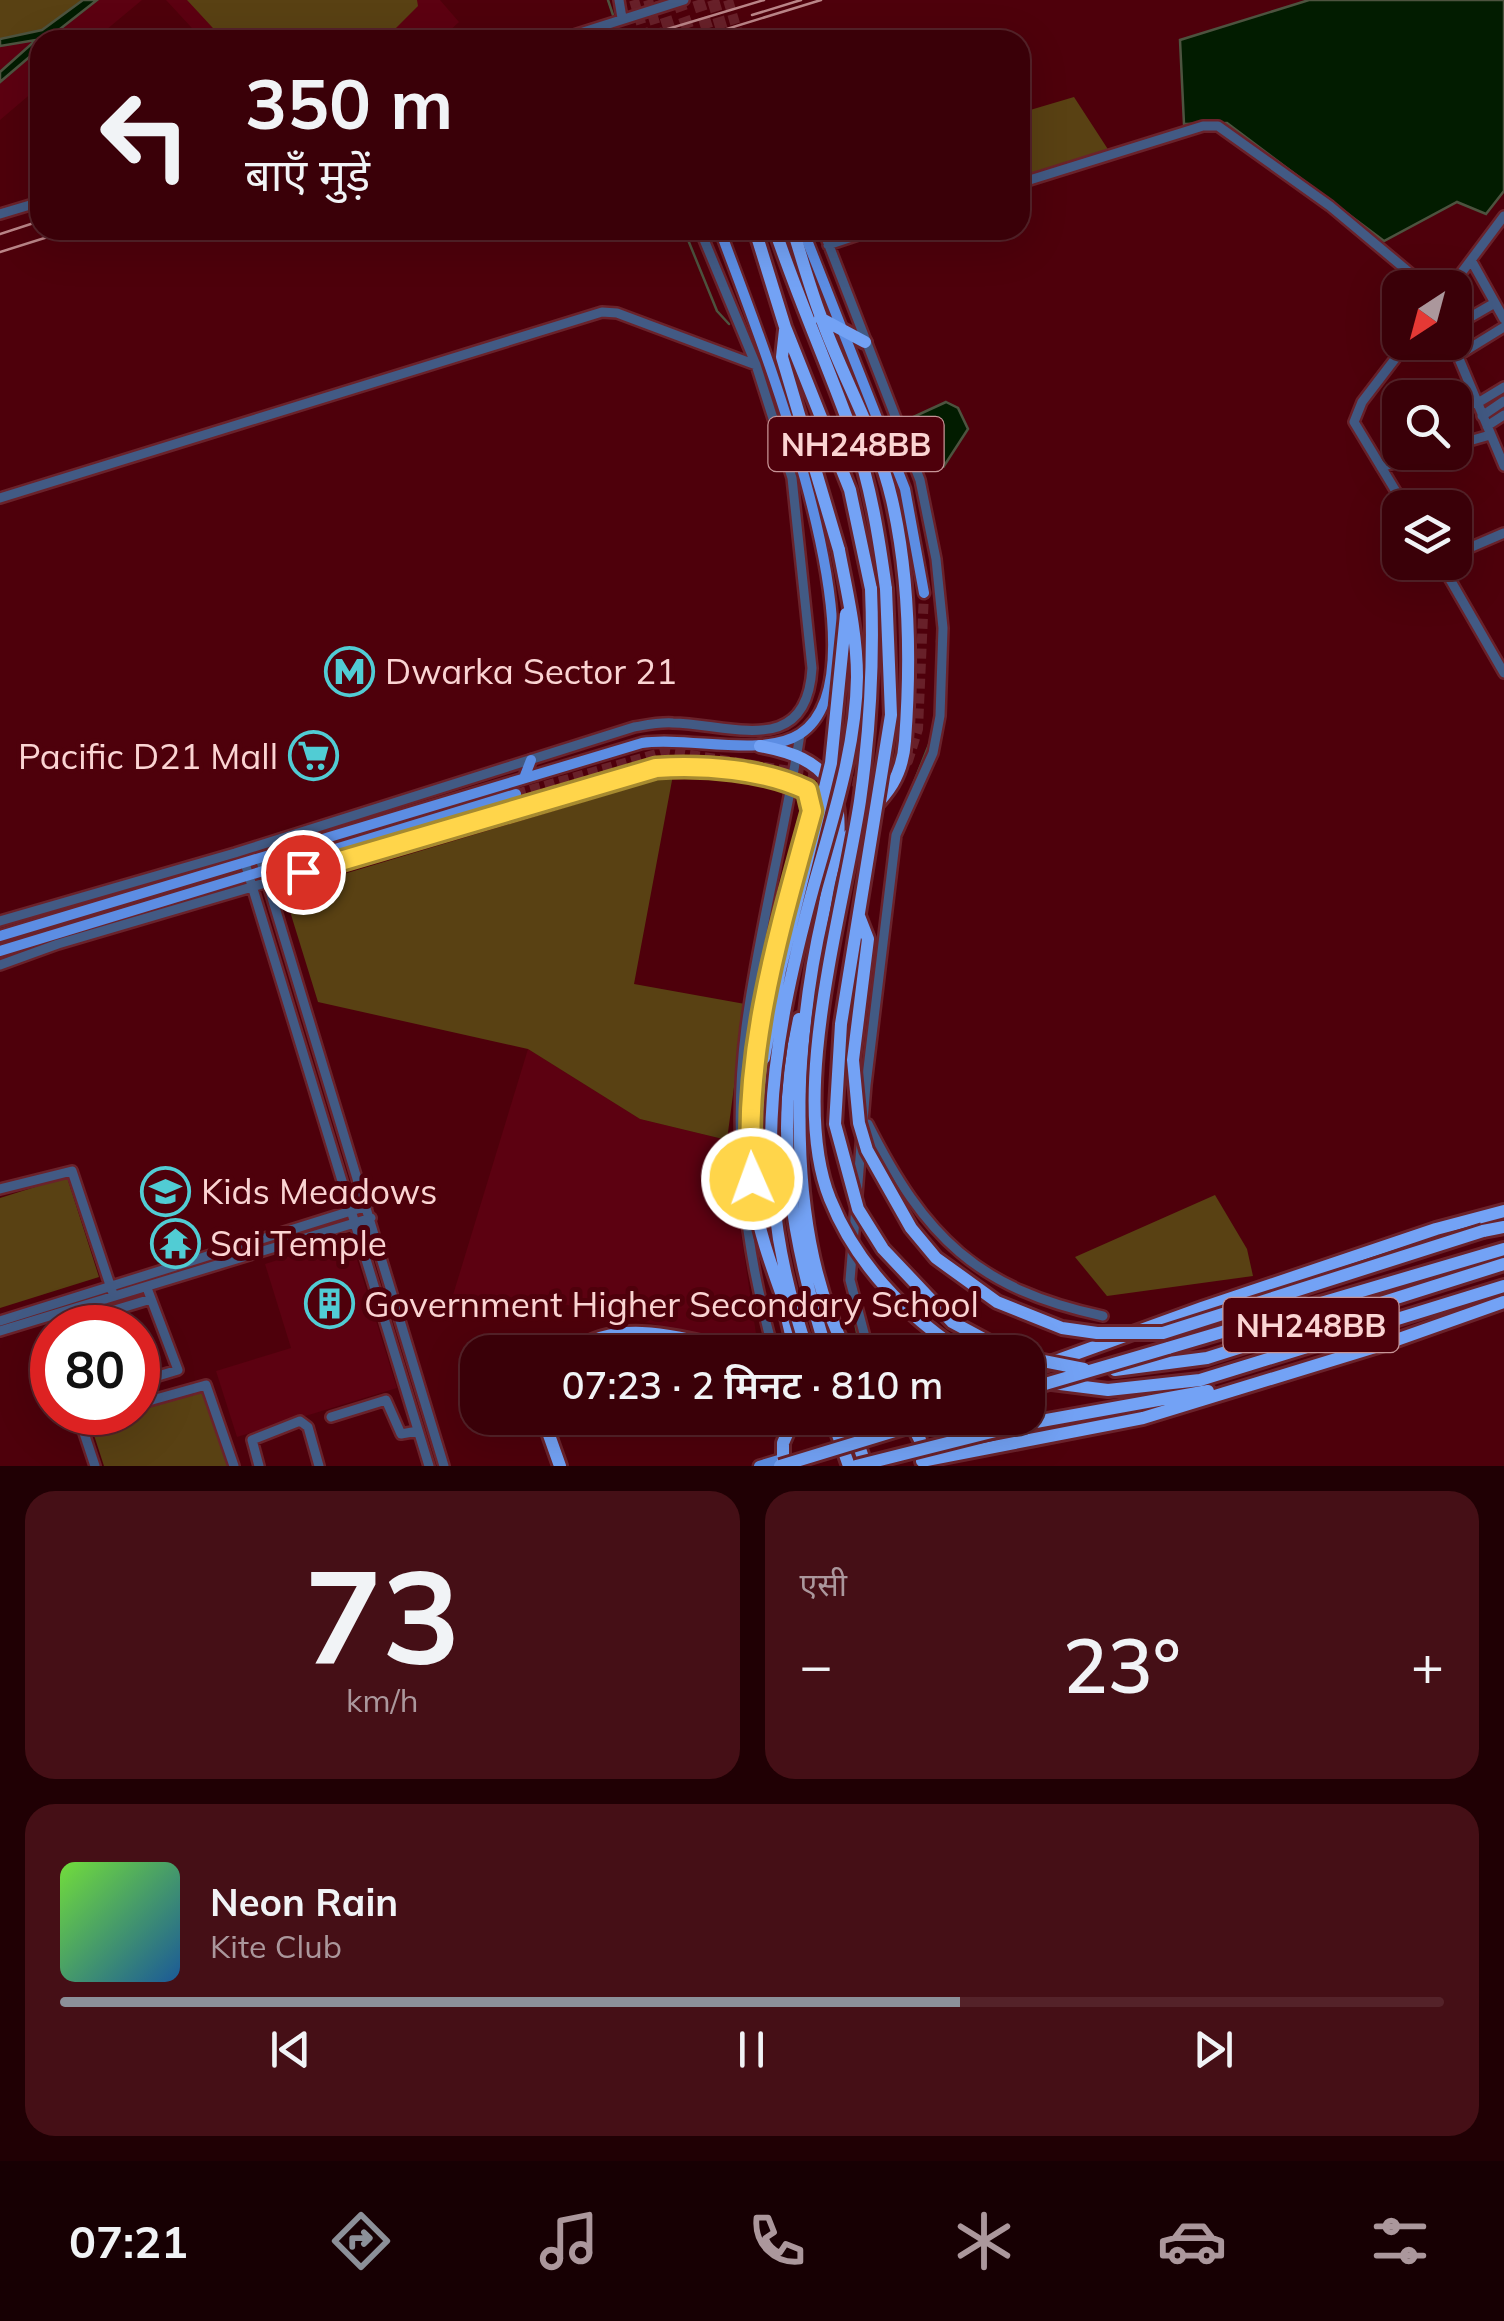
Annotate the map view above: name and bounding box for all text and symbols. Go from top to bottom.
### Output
text: 350 m [245,59,453,147]
icon: left [80,70,210,200]
text: बाएँ मुड़ें [245,146,370,202]
north arrow [1382,270,1472,360]
map controls [1382,270,1472,580]
button: search [1382,380,1472,470]
road number: NH248BB [768,417,944,471]
button: layers [1382,490,1472,580]
metro station icon: Dwarka Sector 21 [324,645,376,697]
place label: Dwarka Sector 21 [385,649,677,693]
supermarket icon: Pacific D21 Mall [287,730,339,782]
place label: Pacific D21 Mall [18,734,278,778]
pin [261,830,346,915]
icon: arrive [276,845,331,900]
position arrow [700,1127,804,1231]
school or university icon: Kids Meadows [140,1165,192,1217]
place label: Kids Meadows [201,1169,437,1213]
temple icon: Sai Temple [149,1217,201,1269]
place label: Sai Temple [210,1221,387,1265]
building icon: Government Higher Secondary School [303,1278,355,1330]
place label: Government Higher Secondary School [364,1282,979,1326]
road number: NH248BB [1224,1298,1398,1352]
speed limit sign: 80 [30,1305,160,1435]
text: 07:23 · 2 मिनट · 810 m [562,1361,943,1409]
text: 73 [304,1533,460,1697]
text: एसी [800,1564,847,1604]
text: 23° [1063,1618,1181,1712]
text: − [800,1630,833,1699]
text: + [1411,1630,1444,1699]
text: km/h [346,1680,418,1720]
text: Neon Rain [210,1878,398,1926]
text: Kite Club [210,1926,342,1966]
icon: previous [263,2022,318,2077]
icon: pause [724,2022,779,2077]
icon: next [1186,2022,1241,2077]
icon: directions [326,2206,396,2276]
icon: music [534,2206,604,2276]
icon: phone [742,2206,812,2276]
icon: climate [949,2206,1019,2276]
icon: car [1157,2206,1227,2276]
icon: filters [1365,2206,1435,2276]
text: 07:21 [69,2213,188,2269]

